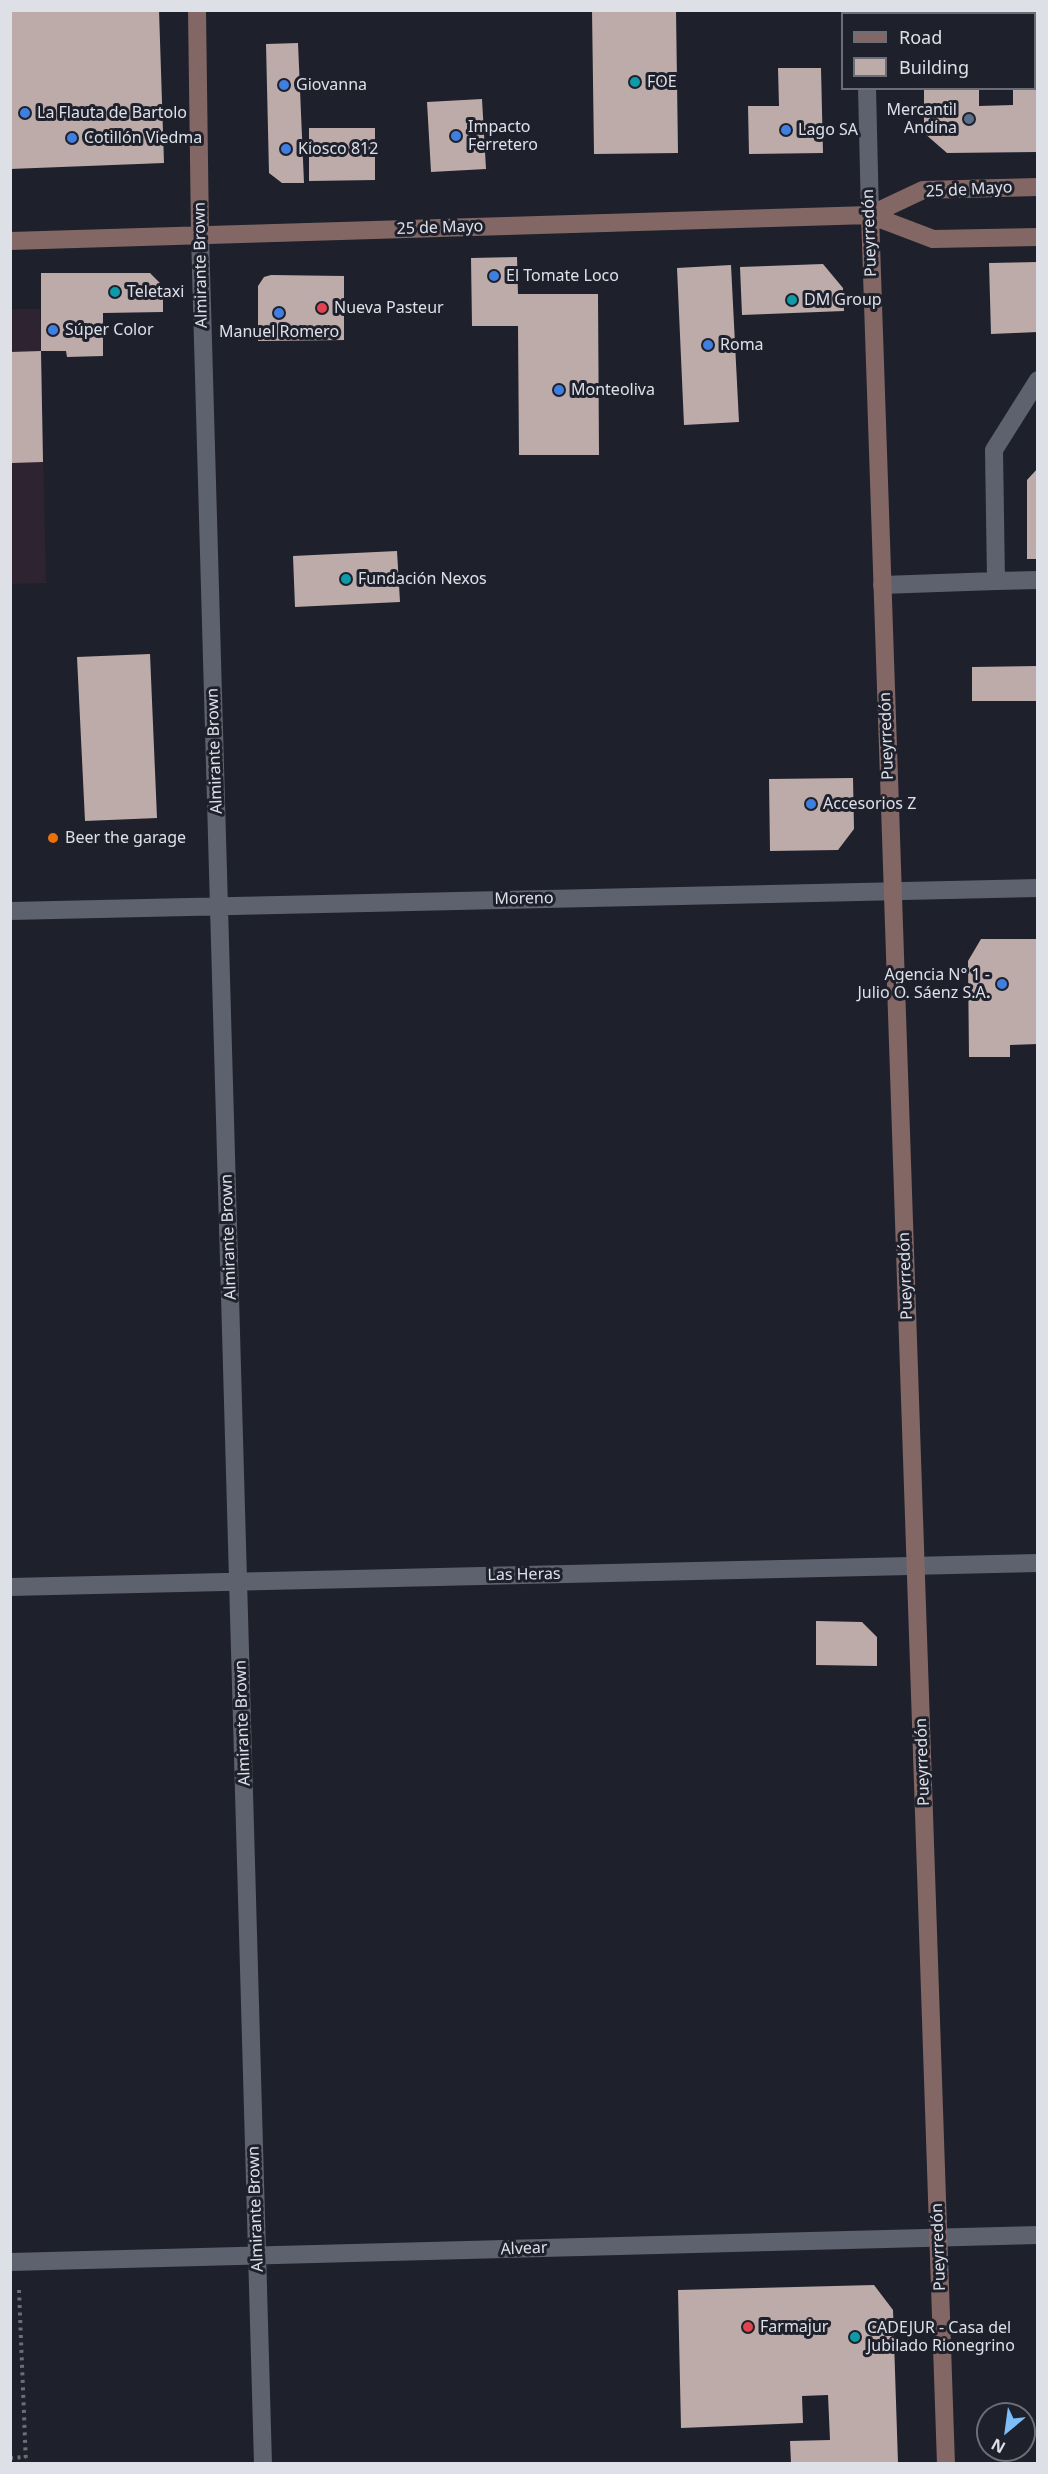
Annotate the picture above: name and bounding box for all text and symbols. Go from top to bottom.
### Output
legend [841,12,1036,90]
text: Road [899,25,942,49]
text: Building [899,55,969,79]
place label: FOE [647,72,677,92]
place label: Giovanna [296,75,367,95]
marker: FOE [628,75,642,89]
marker: Giovanna [277,78,291,92]
place label: Mercantil Andina [887,100,957,138]
place label: La Flauta de Bartolo [37,103,187,123]
marker: La Flauta de Bartolo [18,106,32,120]
marker: Mercantil Andina [962,112,976,126]
place label: Impacto Ferretero [468,117,538,155]
place label: Lago SA [798,120,858,140]
marker: Lago SA [779,123,793,137]
place label: Cotillón Viedma [84,128,202,148]
marker: Impacto Ferretero [449,129,463,143]
marker: Cotillón Viedma [65,131,79,145]
place label: Kiosco 812 [298,139,378,159]
marker: Kiosco 812 [279,142,293,156]
street label: 25 de Mayo [925,178,1013,202]
street label: Pueyrredón [859,189,881,277]
street label: Almirante Brown [190,202,212,328]
street label: 25 de Mayo [396,217,484,239]
place label: El Tomate Loco [506,266,619,286]
marker: El Tomate Loco [487,269,501,283]
place label: Teletaxi [127,282,184,302]
marker: Teletaxi [108,285,122,299]
place label: DM Group [804,290,882,310]
marker: DM Group [785,293,799,307]
place label: Nueva Pasteur [334,298,444,318]
marker: Nueva Pasteur [315,301,329,315]
marker: Manuel Romero [272,306,286,320]
place label: Súper Color [65,320,154,340]
place label: Manuel Romero [219,322,339,342]
marker: Súper Color [46,323,60,337]
place label: Roma [720,335,764,355]
marker: Roma [701,338,715,352]
place label: Monteoliva [571,380,655,400]
marker: Monteoliva [552,383,566,397]
place label: Fundación Nexos [358,569,487,589]
marker: Fundación Nexos [339,572,353,586]
street label: Almirante Brown [203,688,227,814]
street label: Pueyrredón [876,692,898,780]
place label: Accesorios Z [823,794,916,814]
marker: Accesorios Z [804,797,818,811]
place label: Beer the garage [65,828,186,848]
marker: Beer the garage [46,831,60,845]
street label: Moreno [494,889,554,909]
place label: Agencia N° 1 - Julio O. Sáenz S.A. [857,965,990,1003]
marker: Agencia N° 1 - Julio O. Sáenz S.A. [995,977,1009,991]
street label: Almirante Brown [217,1174,241,1300]
street label: Pueyrredón [895,1232,917,1320]
street label: Las Heras [487,1565,561,1585]
street label: Almirante Brown [231,1660,255,1786]
street label: Pueyrredón [912,1718,934,1806]
street label: Almirante Brown [244,2146,268,2272]
street label: Pueyrredón [928,2203,950,2291]
street label: Alvear [500,2239,548,2259]
place label: Farmajur [760,2317,828,2337]
place label: CADEJUR - Casa del Jubilado Rionegrino [867,2318,1015,2356]
marker: Farmajur [741,2320,755,2334]
marker: CADEJUR - Casa del Jubilado Rionegrino [848,2330,862,2344]
north arrow [976,2402,1036,2462]
text: N [987,2433,1009,2459]

